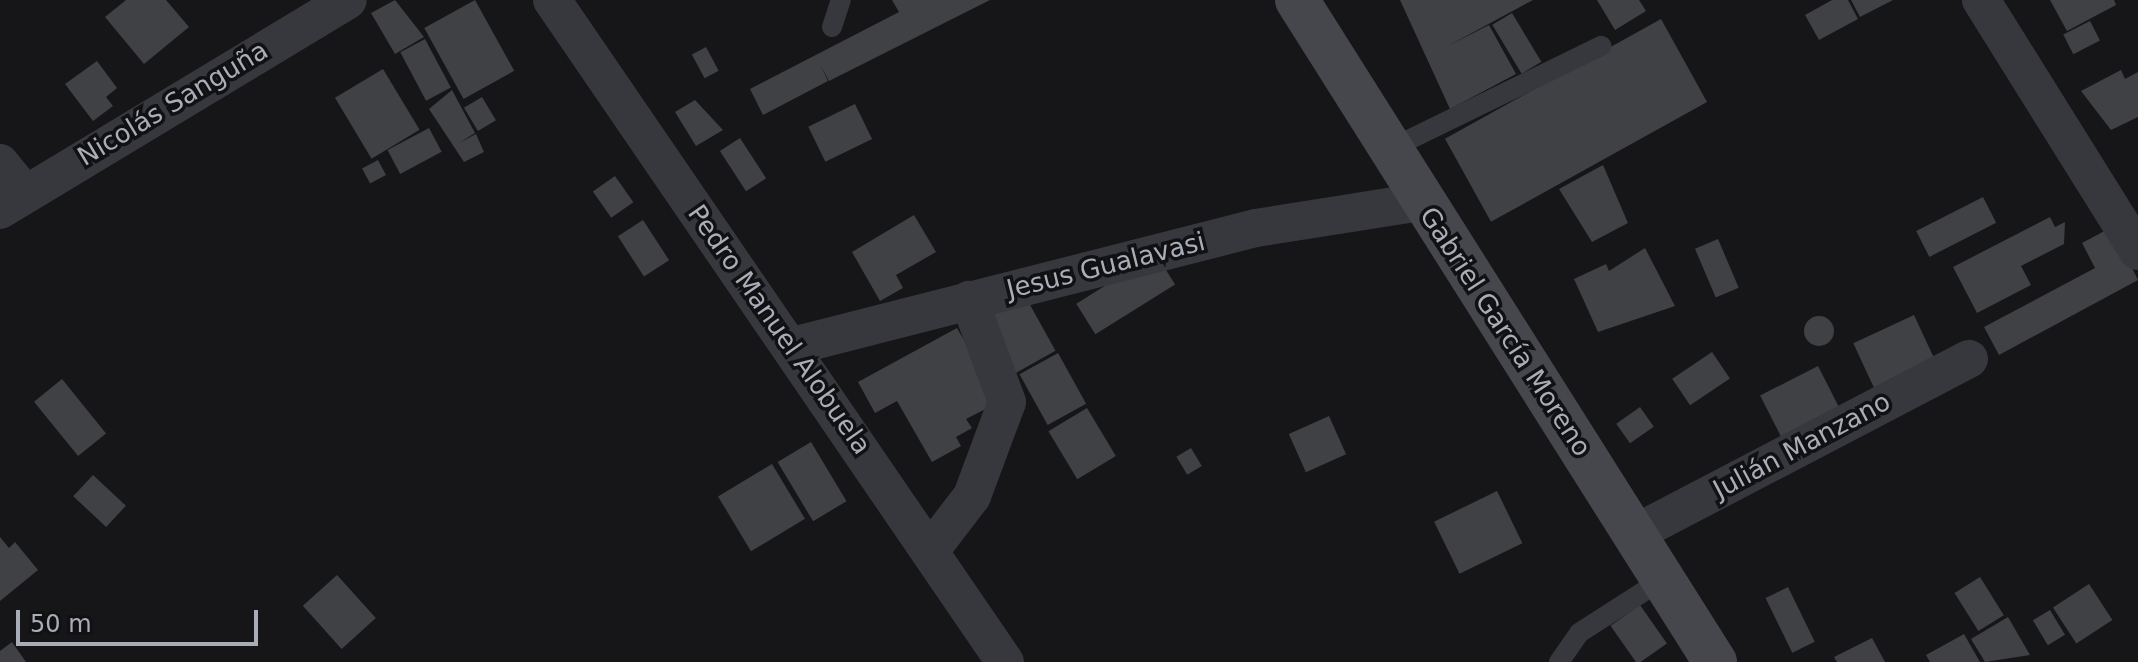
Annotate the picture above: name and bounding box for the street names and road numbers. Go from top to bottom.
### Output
street label: Nicolás Sanguña [72,35,274,173]
street label: Pedro Manuel Alobuela [681,199,877,461]
street label: Gabriel García Moreno [1413,202,1597,462]
street label: Jesus Gualavasi [1004,226,1208,306]
street label: Julián Manzano [1708,386,1896,506]

